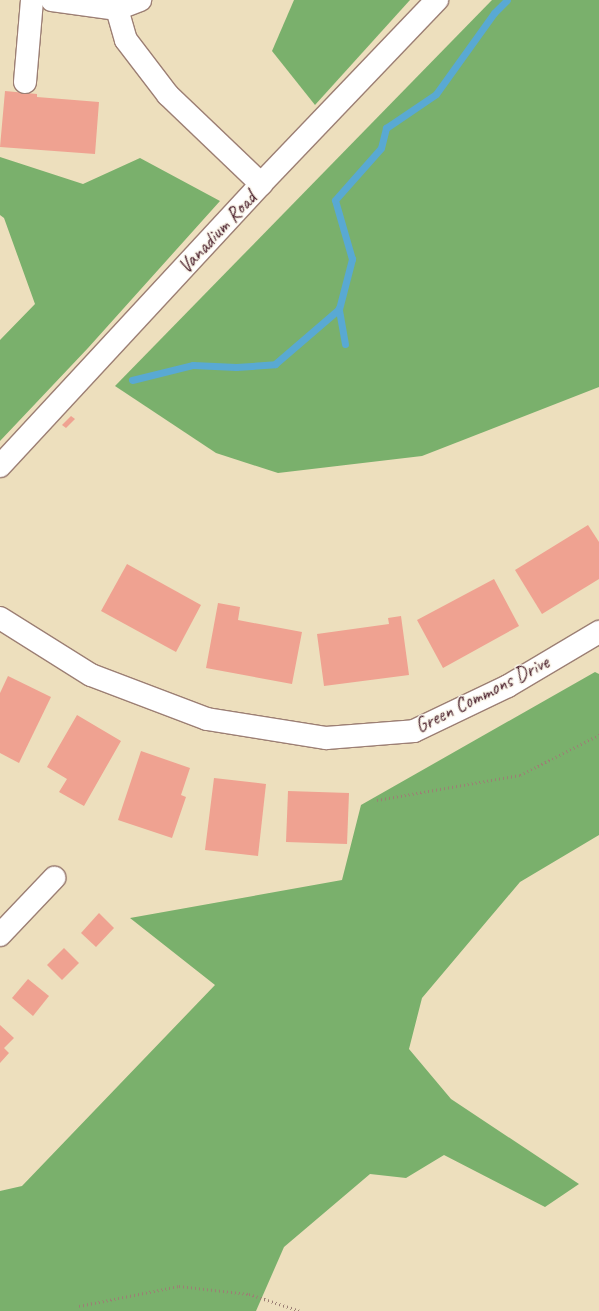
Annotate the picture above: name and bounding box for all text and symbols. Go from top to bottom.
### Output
street label: Vanadium Road [173,186,261,278]
street label: Green Commons Drive [411,650,553,738]

